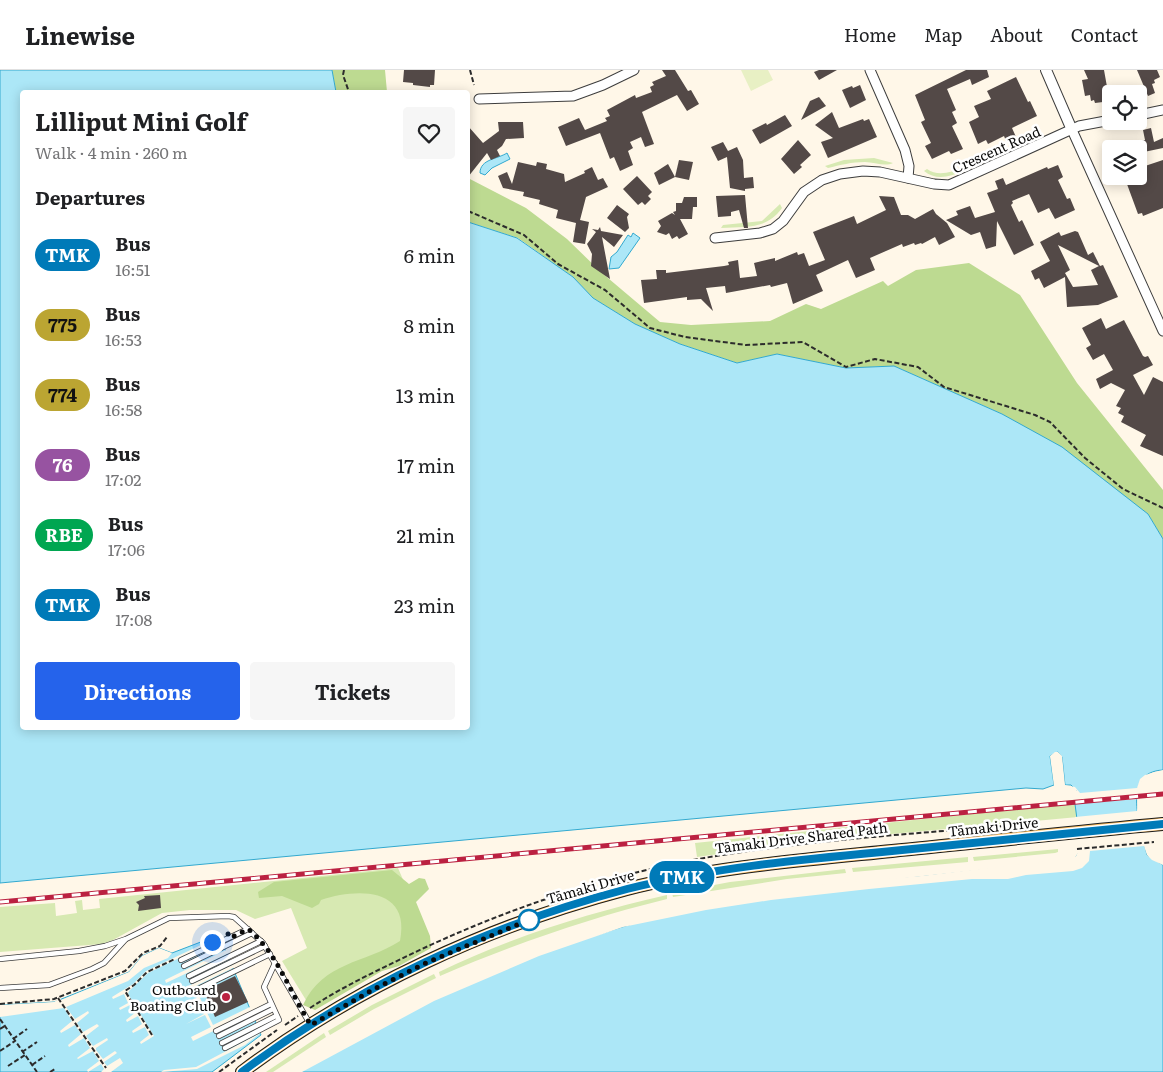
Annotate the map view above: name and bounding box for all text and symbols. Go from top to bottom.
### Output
text: Linewise [25,17,135,52]
text: Home [844,21,896,48]
text: Map [924,21,962,48]
text: About [990,21,1043,48]
text: Contact [1071,21,1138,48]
map controls [1102,85,1147,185]
button: locate [1102,85,1147,130]
text: Lilliput Mini Golf [35,103,247,138]
button: heart [403,107,455,159]
street label: Crescent Road [949,120,1044,177]
text: Walk · 4 min · 260 m [35,140,188,164]
button: layers [1102,140,1147,185]
text: Departures [35,183,145,211]
text: Bus [115,229,151,257]
text: TMK [45,241,90,268]
text: 6 min [404,241,455,269]
text: 16:51 [115,257,150,281]
text: Bus [105,299,140,327]
text: 775 [48,311,77,338]
text: 8 min [403,311,455,339]
text: 16:53 [105,327,142,351]
text: Bus [105,369,140,397]
text: 774 [48,381,77,408]
text: 13 min [396,381,455,409]
text: 16:58 [105,397,142,421]
text: Bus [105,439,140,467]
text: 76 [52,451,73,478]
text: 17 min [397,451,455,479]
text: 17:02 [105,467,141,491]
text: Bus [108,509,143,537]
text: RBE [45,521,83,548]
text: 21 min [396,521,455,549]
text: 17:06 [108,537,145,561]
text: Bus [115,579,151,607]
text: TMK [45,591,90,618]
text: 23 min [394,591,455,619]
text: 17:08 [115,607,152,631]
button: Directions [35,662,240,720]
button: Tickets [250,662,455,720]
street label: Tāmaki Drive [947,811,1039,841]
street label: Tāmaki Drive Shared Path [713,816,889,858]
line badge: TMK [653,861,711,893]
text: TMK [659,863,705,890]
street label: Tāmaki Drive [544,864,636,908]
unlabelled marker [518,909,540,931]
your location [200,930,225,955]
place label: Outboard Boating Club [130,979,216,1015]
marker: Outboard Boating Club [220,991,232,1003]

